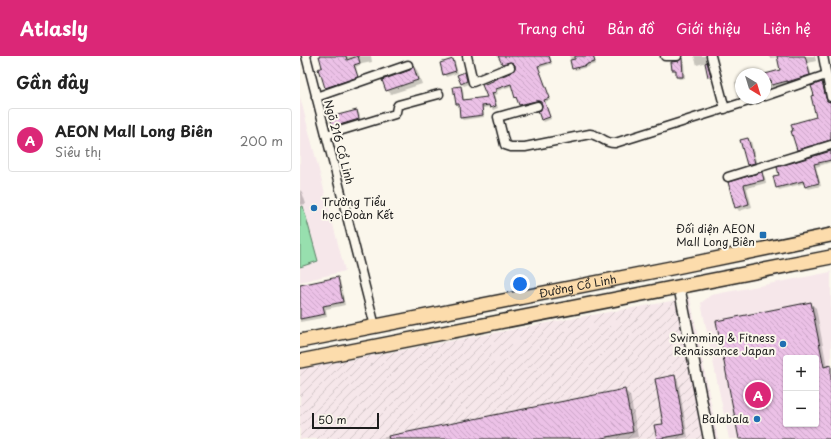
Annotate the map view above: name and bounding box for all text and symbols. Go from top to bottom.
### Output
text: Atlasly [20,14,88,42]
text: Trang chủ [518,18,585,39]
text: Bản đồ [607,18,654,39]
text: Giới thiệu [676,18,741,39]
text: Liên hệ [763,18,811,39]
north arrow [735,68,771,104]
text: Gần đây [16,69,89,95]
street label: Ngõ 216 Cổ Linh [320,98,359,186]
text: AEON Mall Long Biên [55,119,213,142]
text: A [25,131,35,150]
text: 200 m [240,131,283,150]
text: Siêu thị [55,142,101,161]
place label: Trường Tiểu học Đoàn Kết [322,193,394,223]
marker: Trường Tiểu học Đoàn Kết [309,203,319,213]
place label: Đối diện AEON Mall Long Biên [676,220,755,250]
marker: Đối diện AEON Mall Long Biên [758,230,768,240]
street label: Đường Cổ Linh [537,270,618,302]
your location [510,274,530,294]
place label: Swimming & Fitness Renaissance Japan [670,329,775,359]
marker: Swimming & Fitness Renaissance Japan [778,339,788,349]
map controls [783,355,819,427]
button: + [783,355,819,391]
pin: A [745,380,771,410]
button: − [783,391,819,427]
place label: Balabala [702,410,749,427]
scale bar [312,411,379,430]
text: 50 m [318,411,347,428]
marker: Balabala [752,414,762,424]

